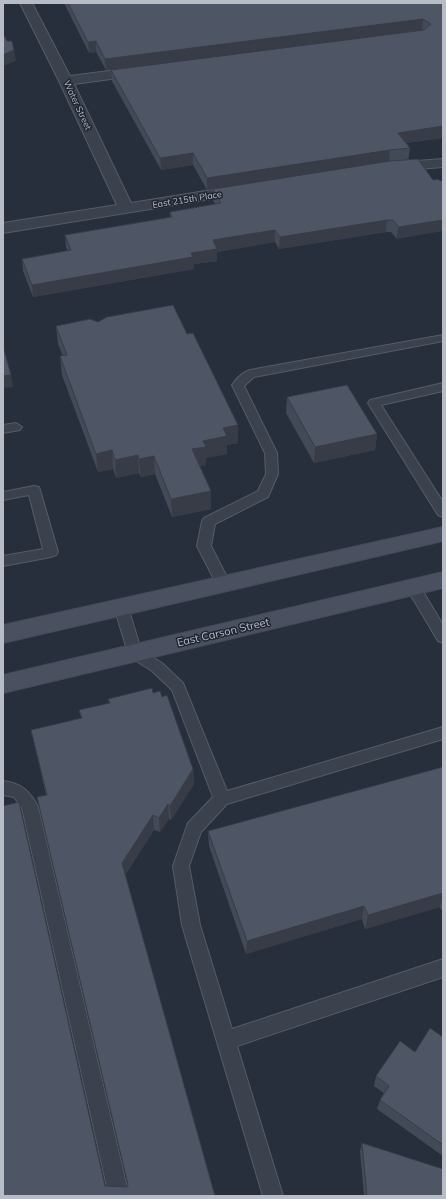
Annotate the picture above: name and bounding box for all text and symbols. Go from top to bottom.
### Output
street label: Water Street [62,78,94,132]
street label: East 215th Place [151,188,223,210]
street label: East Carson Street [175,615,271,649]

